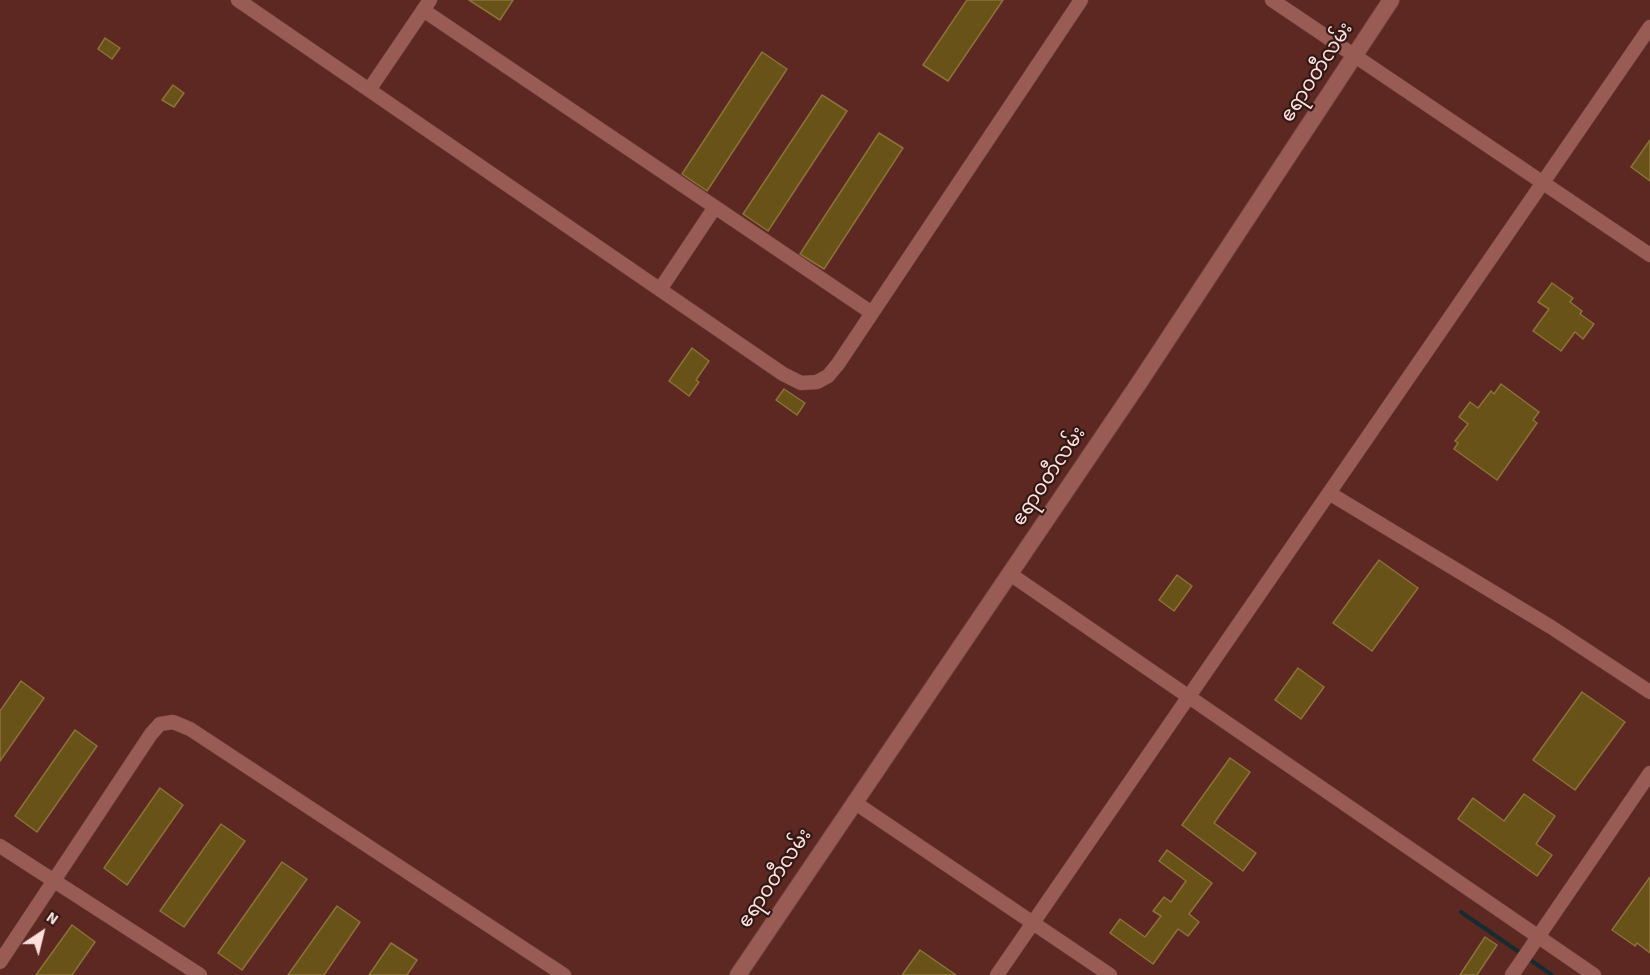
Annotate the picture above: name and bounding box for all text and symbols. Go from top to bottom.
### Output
street label: ဧရာဝတီလမ်း [1277,18,1359,128]
street label: ဧရာဝတီလမ်း [1008,423,1092,531]
street label: ဧရာဝတီလမ်း [734,825,818,933]
north arrow [12,903,72,963]
text: N [42,906,63,930]

